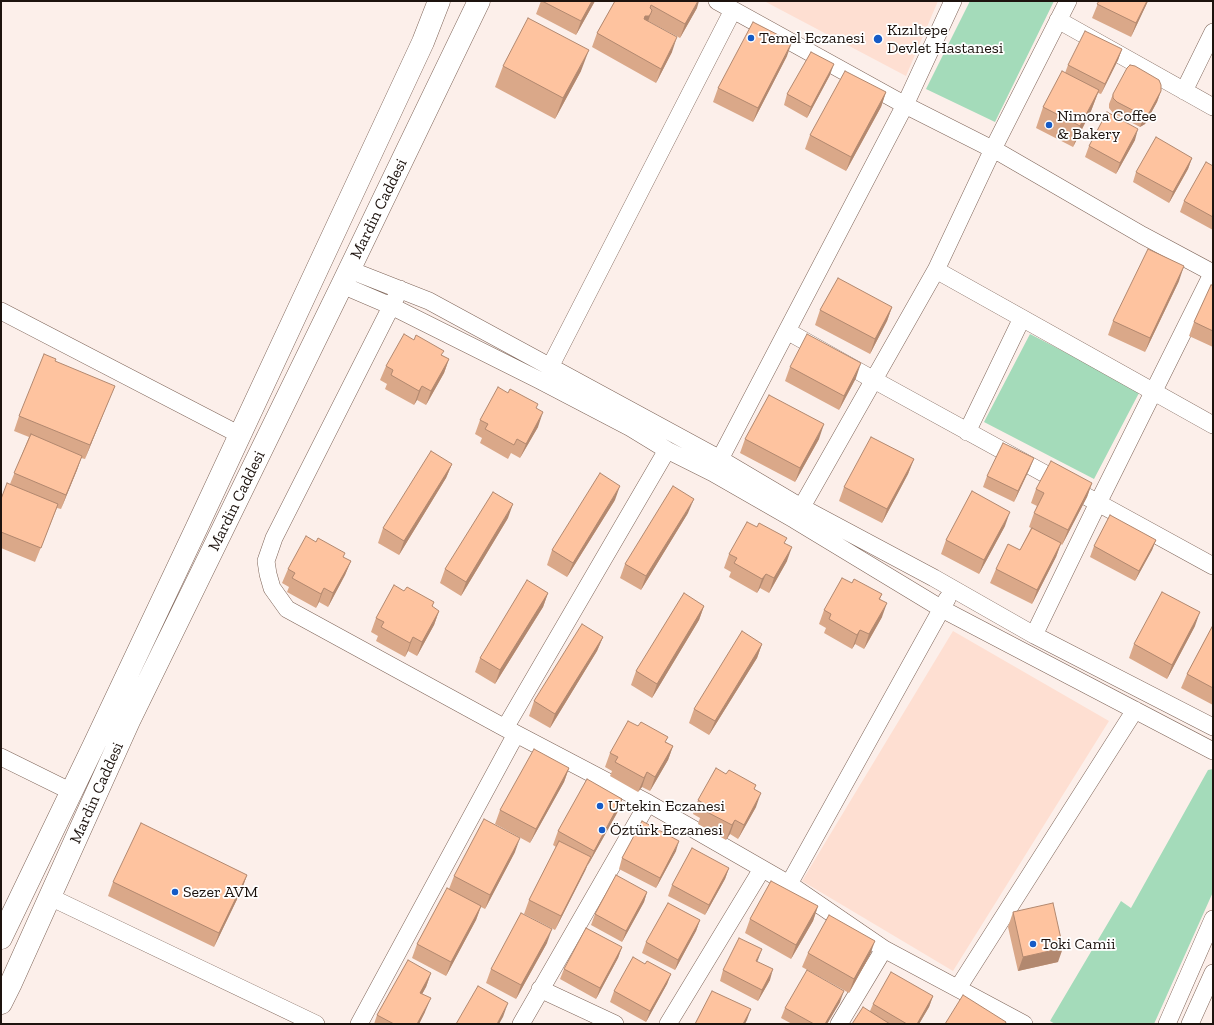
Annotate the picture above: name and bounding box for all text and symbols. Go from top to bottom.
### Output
place label: Kızıltepe Devlet Hastanesi [887,20,1003,58]
place label: Temel Eczanesi [759,28,865,48]
marker: Temel Eczanesi [746,33,756,43]
marker: Kızıltepe Devlet Hastanesi [872,33,884,45]
place label: Nimora Coffee & Bakery [1057,106,1156,144]
marker: Nimora Coffee & Bakery [1044,120,1054,130]
street label: Mardin Caddesi [346,156,412,262]
street label: Mardin Caddesi [204,448,270,554]
street label: Mardin Caddesi [66,739,128,847]
place label: Urtekin Eczanesi [608,796,725,816]
marker: Urtekin Eczanesi [595,801,605,811]
place label: Öztürk Eczanesi [610,820,723,840]
marker: Öztürk Eczanesi [597,825,607,835]
place label: Sezer AVM [183,882,258,902]
marker: Sezer AVM [170,887,180,897]
place label: Toki Camii [1041,934,1115,954]
marker: Toki Camii [1028,939,1038,949]

